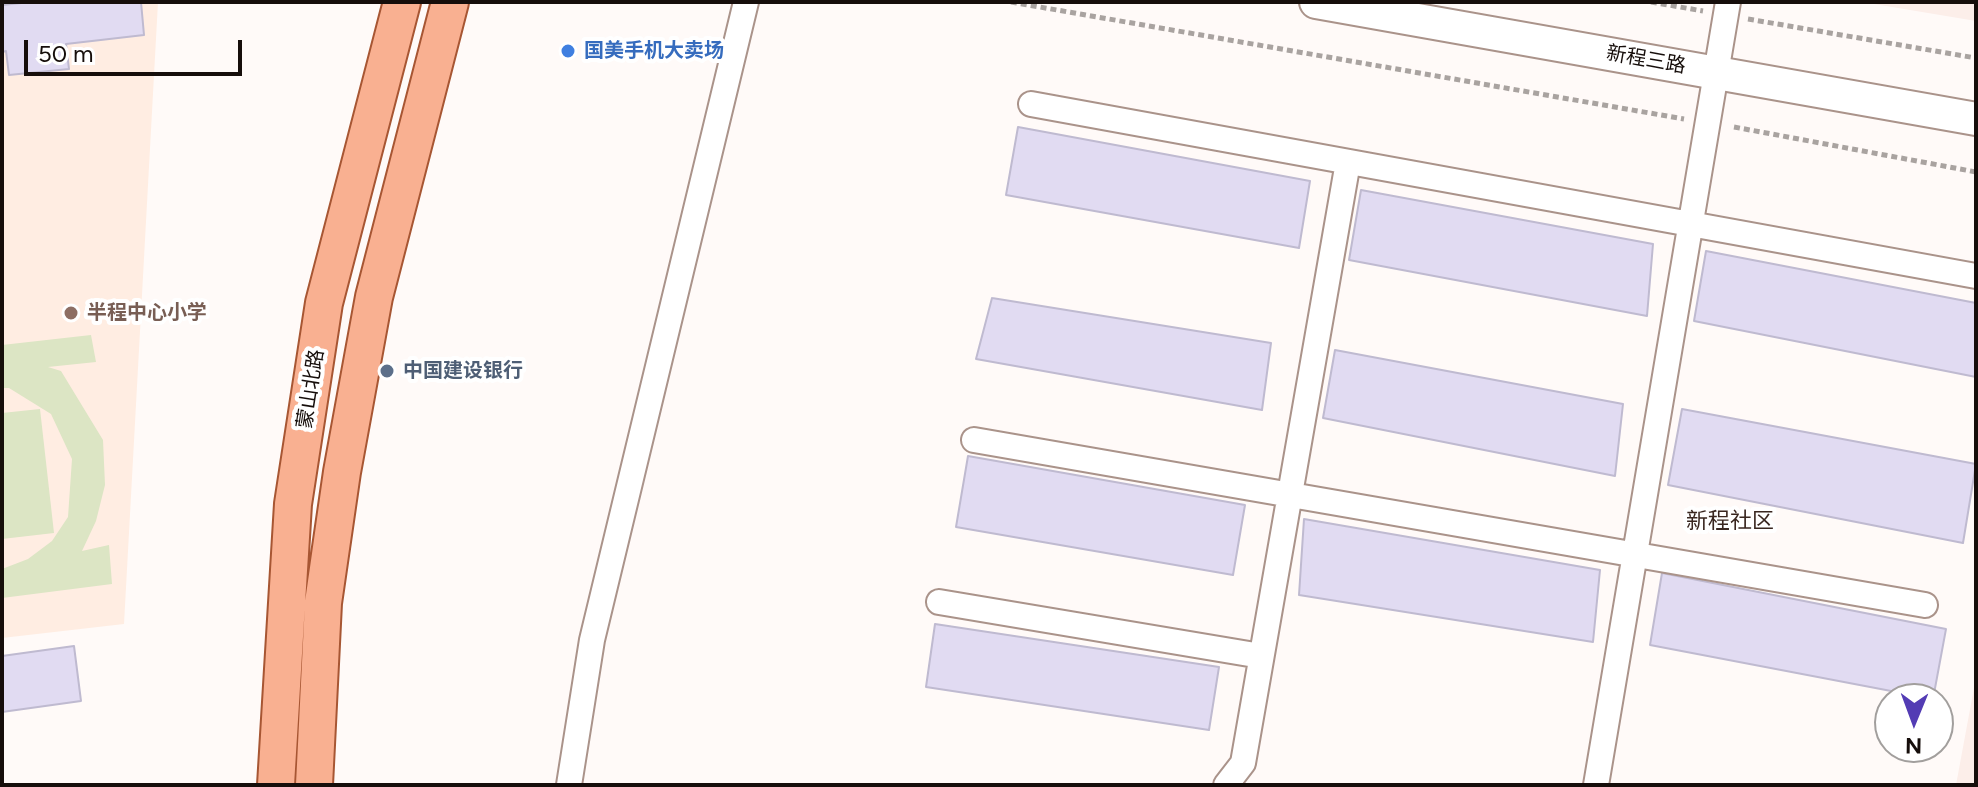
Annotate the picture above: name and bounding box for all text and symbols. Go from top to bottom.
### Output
scale bar [28,24,246,74]
text: 50 m [38,39,94,68]
place label: 国美手机大卖场 [584,39,724,63]
street label: 新程三路 [1605,41,1687,79]
marker: 国美手机大卖场 [559,42,577,60]
place label: 半程中心小学 [87,301,207,325]
marker: 半程中心小学 [62,304,80,322]
street label: 蒙山北路 [293,348,329,430]
place label: 中国建设银行 [403,359,523,383]
marker: 中国建设银行 [378,362,396,380]
district label: 新程社区 [1686,509,1774,535]
north arrow [1874,683,1954,763]
text: N [1905,732,1922,759]

